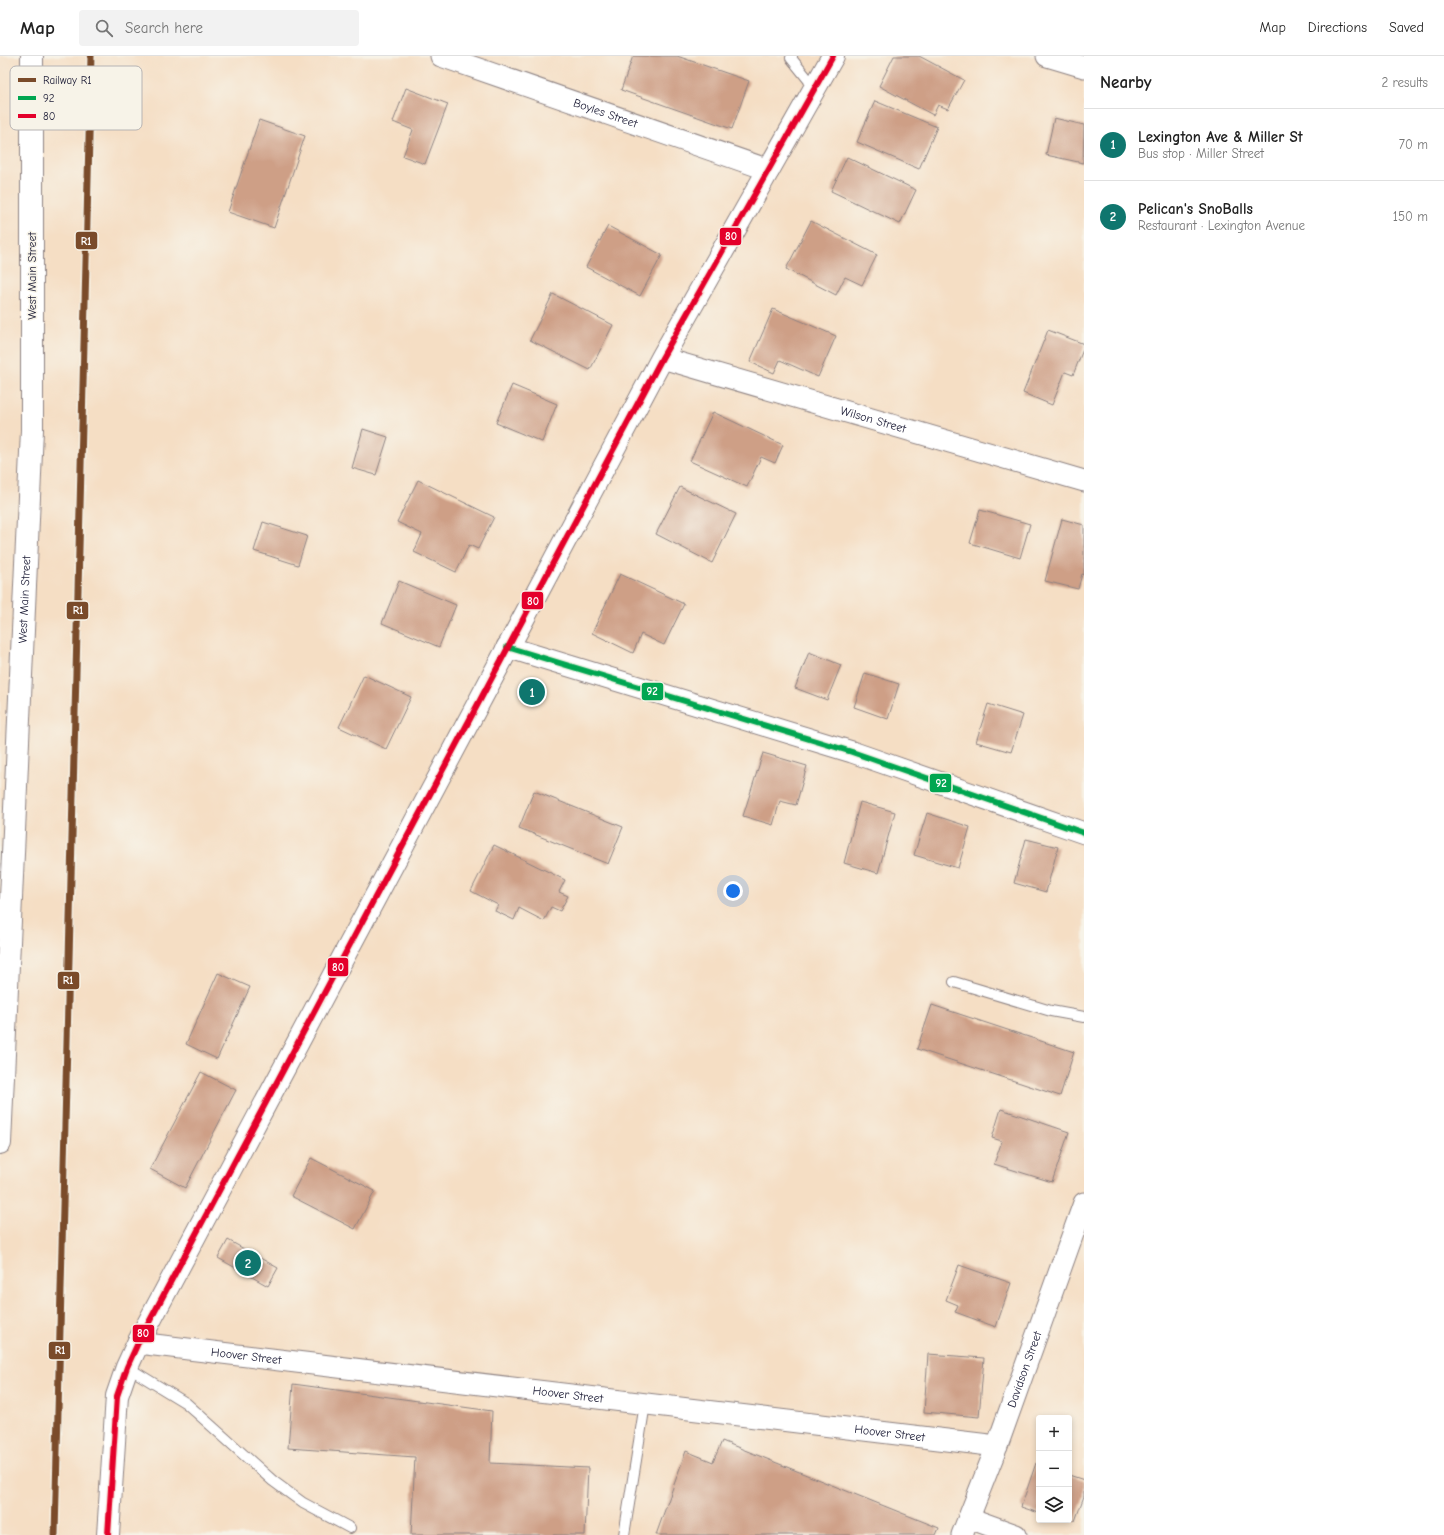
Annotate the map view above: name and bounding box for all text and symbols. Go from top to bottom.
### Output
search box [79,10,359,46]
text: Map [20,17,55,39]
icon: search [93,17,115,39]
text: Search here [125,19,203,37]
text: Map [1259,19,1286,36]
text: Directions [1308,19,1367,36]
text: Saved [1389,19,1424,36]
legend [10,66,142,130]
text: Nearby [1100,73,1151,92]
text: Railway R1 [43,74,92,87]
text: 2 results [1381,75,1428,90]
text: 92 [43,92,55,105]
street label: Boyles Street [571,96,640,131]
text: 80 [43,110,55,123]
text: Lexington Ave & Miller St [1138,128,1303,146]
text: 1 [1110,137,1116,152]
text: 70 m [1399,137,1428,152]
text: Bus stop · Miller Street [1138,146,1264,161]
text: Pelican's SnoBalls [1138,200,1253,218]
text: 2 [1110,209,1116,224]
text: 150 m [1393,209,1428,224]
text: Restaurant · Lexington Avenue [1138,218,1305,233]
line badge: 80 [719,227,742,246]
text: 80 [725,230,737,243]
line badge: R1 [75,231,98,250]
street label: West Main Street [25,232,39,320]
text: R1 [81,235,91,248]
street label: Wilson Street [839,403,908,436]
street label: West Main Street [15,555,33,644]
line badge: 80 [521,591,544,610]
text: 80 [527,595,539,608]
line badge: R1 [66,601,89,620]
text: R1 [73,604,83,617]
pin: 1 [519,677,545,707]
line badge: 92 [641,682,664,701]
text: 92 [646,685,658,698]
line badge: 92 [929,773,952,793]
text: 92 [935,777,947,790]
your location [723,881,743,901]
line badge: 80 [327,957,349,977]
text: 80 [332,961,344,974]
line badge: R1 [57,971,80,990]
text: R1 [63,974,73,987]
pin: 2 [235,1248,261,1278]
line badge: 80 [132,1324,155,1343]
text: 80 [137,1327,149,1340]
street label: Davidson Street [1004,1329,1045,1409]
line badge: R1 [48,1341,71,1360]
text: R1 [55,1344,65,1357]
street label: Hoover Street [210,1345,283,1367]
street label: Hoover Street [532,1383,605,1406]
map controls [1036,1415,1072,1523]
button: + [1036,1415,1072,1451]
street label: Hoover Street [854,1422,926,1444]
button: − [1036,1451,1072,1487]
button: layers [1036,1487,1072,1523]

